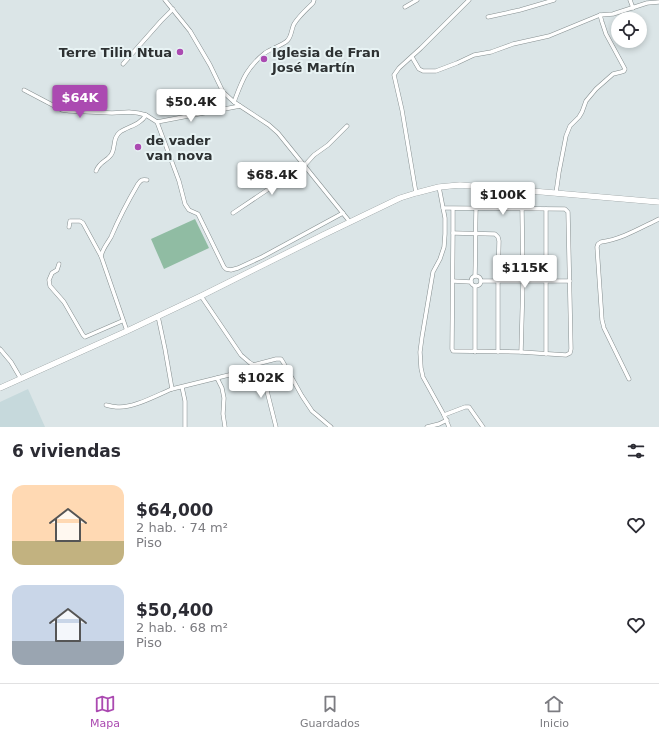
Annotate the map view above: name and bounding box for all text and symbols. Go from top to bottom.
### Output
map controls [611,12,647,48]
button: locate [611,12,647,48]
place label: Terre Tilin Ntua [59,45,172,60]
place label: Iglesia de Fran José Martín [271,45,380,75]
marker: Terre Tilin Ntua [175,47,185,57]
marker: Iglesia de Fran José Martín [259,54,269,64]
pin: $64K [56,85,104,119]
pin: $50.4K [158,89,224,123]
text: $64K [61,90,99,105]
text: $50.4K [165,94,217,109]
place label: de vader van nova [146,133,212,163]
marker: de vader van nova [133,142,143,152]
pin: $68.4K [239,162,305,196]
text: $68.4K [246,167,298,182]
pin: $100K [475,182,531,216]
text: $100K [480,187,526,202]
pin: $115K [497,255,553,289]
text: $115K [502,260,548,275]
pin: $102K [233,365,289,399]
text: $102K [238,370,284,385]
icon: filters [625,440,647,462]
text: 6 viviendas [12,441,121,461]
text: $64,000 [136,500,213,520]
icon: home [44,501,92,549]
icon: heart [625,514,647,536]
text: 2 hab. · 74 m² [136,520,228,535]
text: Piso [136,535,162,550]
text: $50,400 [136,600,213,620]
icon: home [44,601,92,649]
icon: heart [625,614,647,636]
text: 2 hab. · 68 m² [136,620,228,635]
text: Piso [136,635,162,650]
tab: Mapa [90,693,120,730]
tab: Guardados [300,693,360,730]
tab: Inicio [540,693,569,730]

